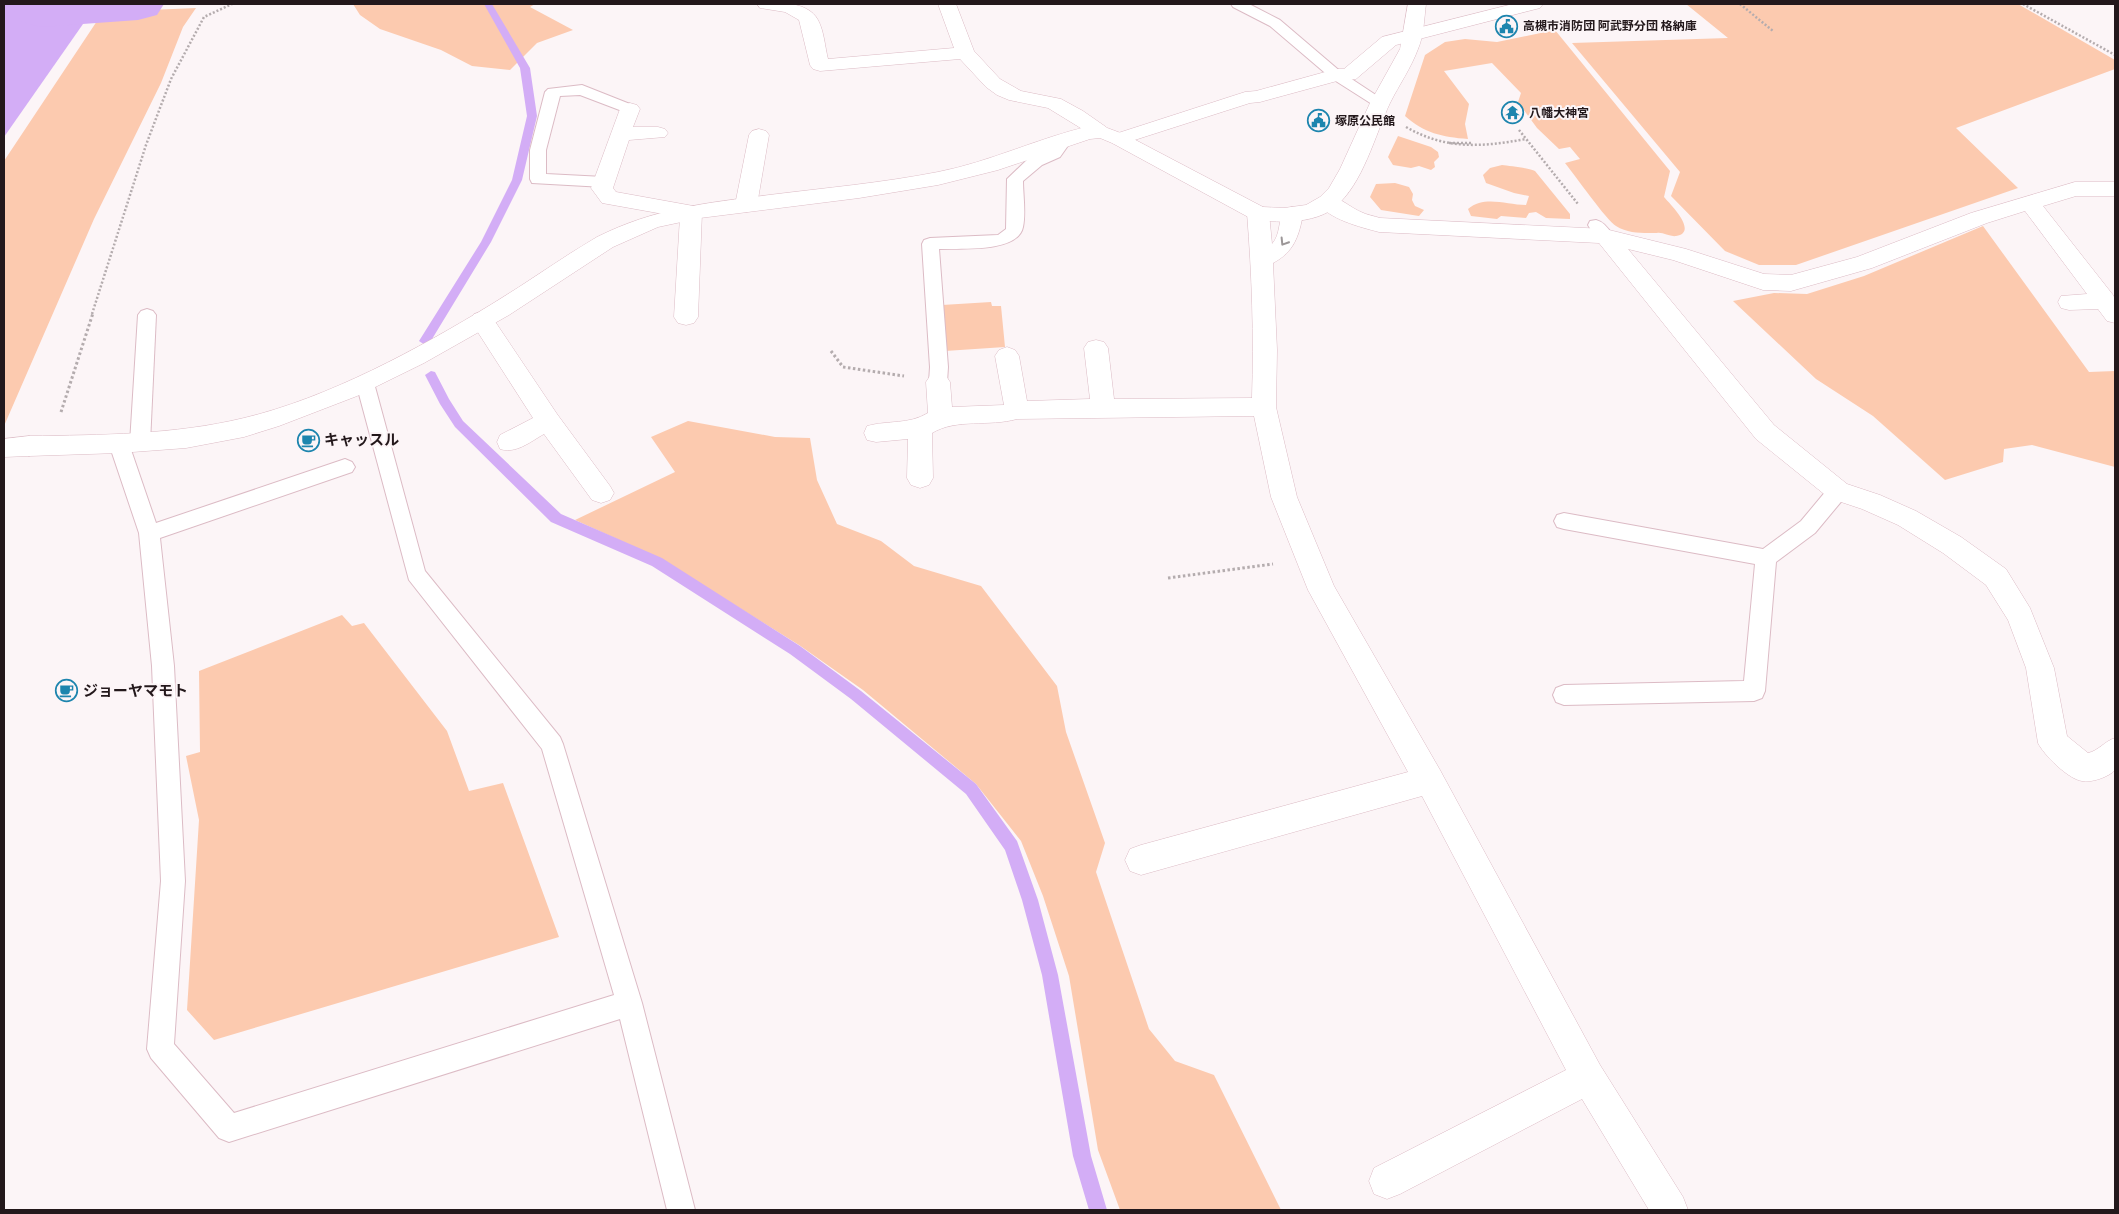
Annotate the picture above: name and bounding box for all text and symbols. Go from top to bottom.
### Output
public building icon: 高槻市消防団 阿武野分団 格納庫 [1495,14,1519,38]
place label: 高槻市消防団 阿武野分団 格納庫 [1523,19,1697,33]
temple icon: 八幡大神宮 [1501,101,1525,125]
place label: 八幡大神宮 [1529,106,1589,120]
public building icon: 塚原公民館 [1307,109,1331,133]
place label: 塚原公民館 [1335,114,1395,128]
one-way arrow [1281,237,1291,246]
cafe icon: キャッスル [296,428,320,452]
place label: キャッスル [324,431,399,449]
cafe icon: ジョーヤマモト [55,679,79,703]
place label: ジョーヤマモト [83,682,188,700]

